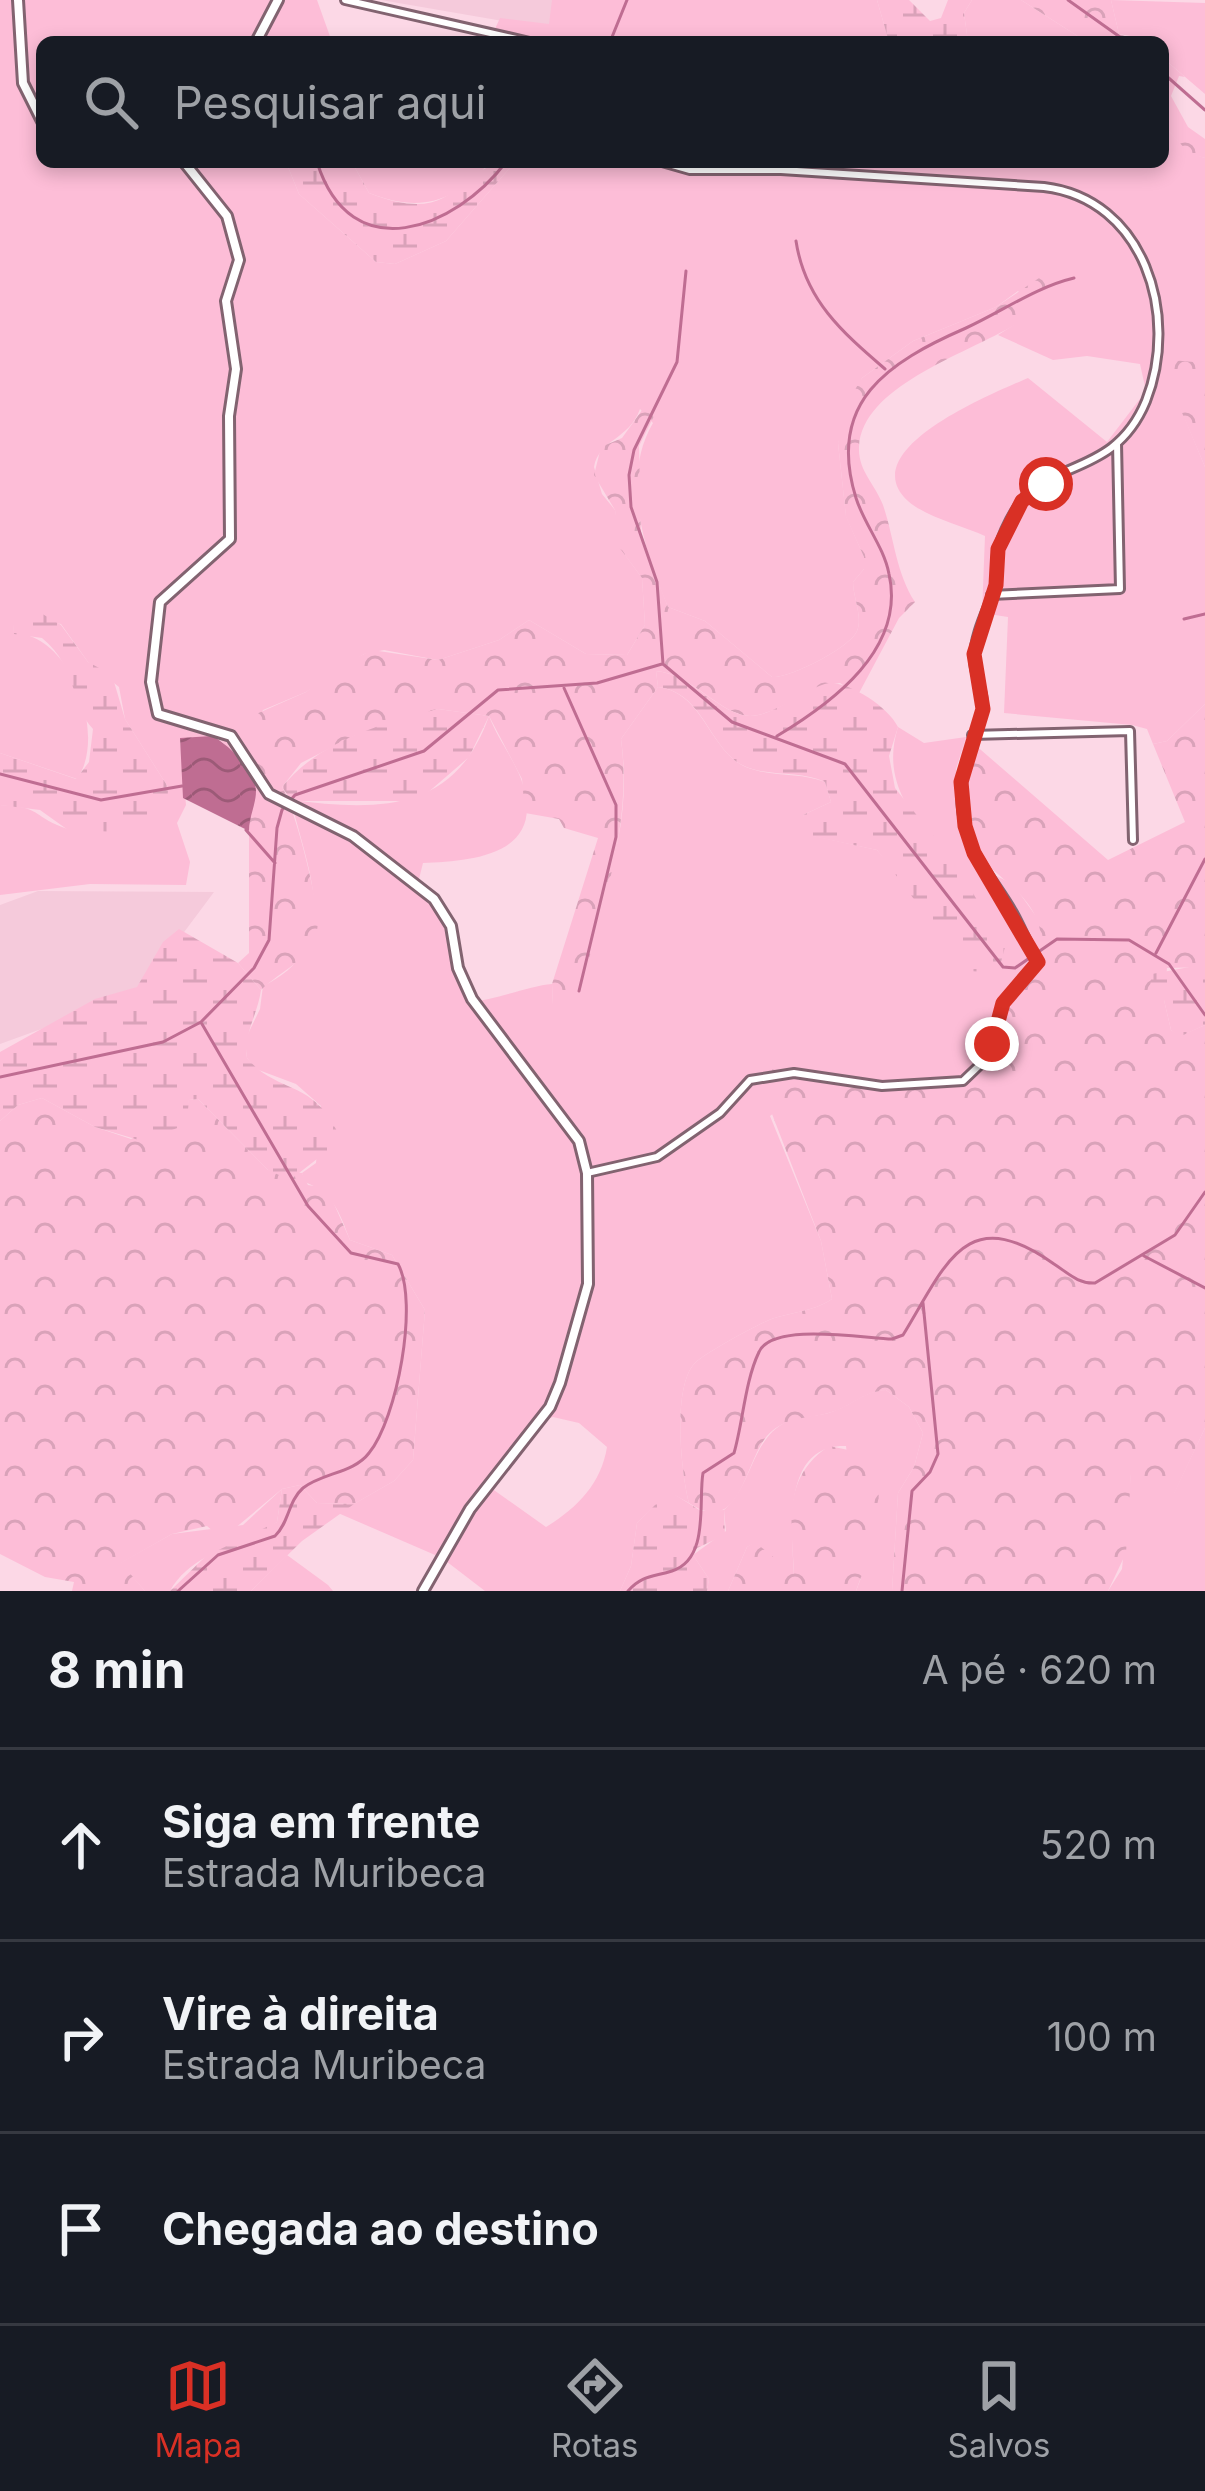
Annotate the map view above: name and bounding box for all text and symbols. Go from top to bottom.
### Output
search box [36,36,1169,168]
icon: search [78,69,144,135]
text: Pesquisar aqui [174,75,487,130]
route start [1019,457,1073,511]
route end [965,1017,1019,1071]
text: 8 min [48,1639,185,1700]
text: A pé · 620 m [922,1646,1157,1693]
text: Siga em frente [162,1794,480,1849]
icon: ahead [48,1812,114,1878]
text: 520 m [1040,1821,1157,1868]
text: Estrada Muribeca [162,1849,486,1896]
text: Vire à direita [162,1986,439,2041]
icon: right [48,2004,114,2070]
text: 100 m [1047,2013,1157,2060]
text: Estrada Muribeca [162,2041,486,2088]
icon: arrive [48,2196,114,2262]
text: Chegada ao destino [162,2201,599,2256]
tab: Mapa [155,2353,242,2465]
tab: Rotas [551,2353,638,2465]
tab: Salvos [947,2353,1050,2465]

